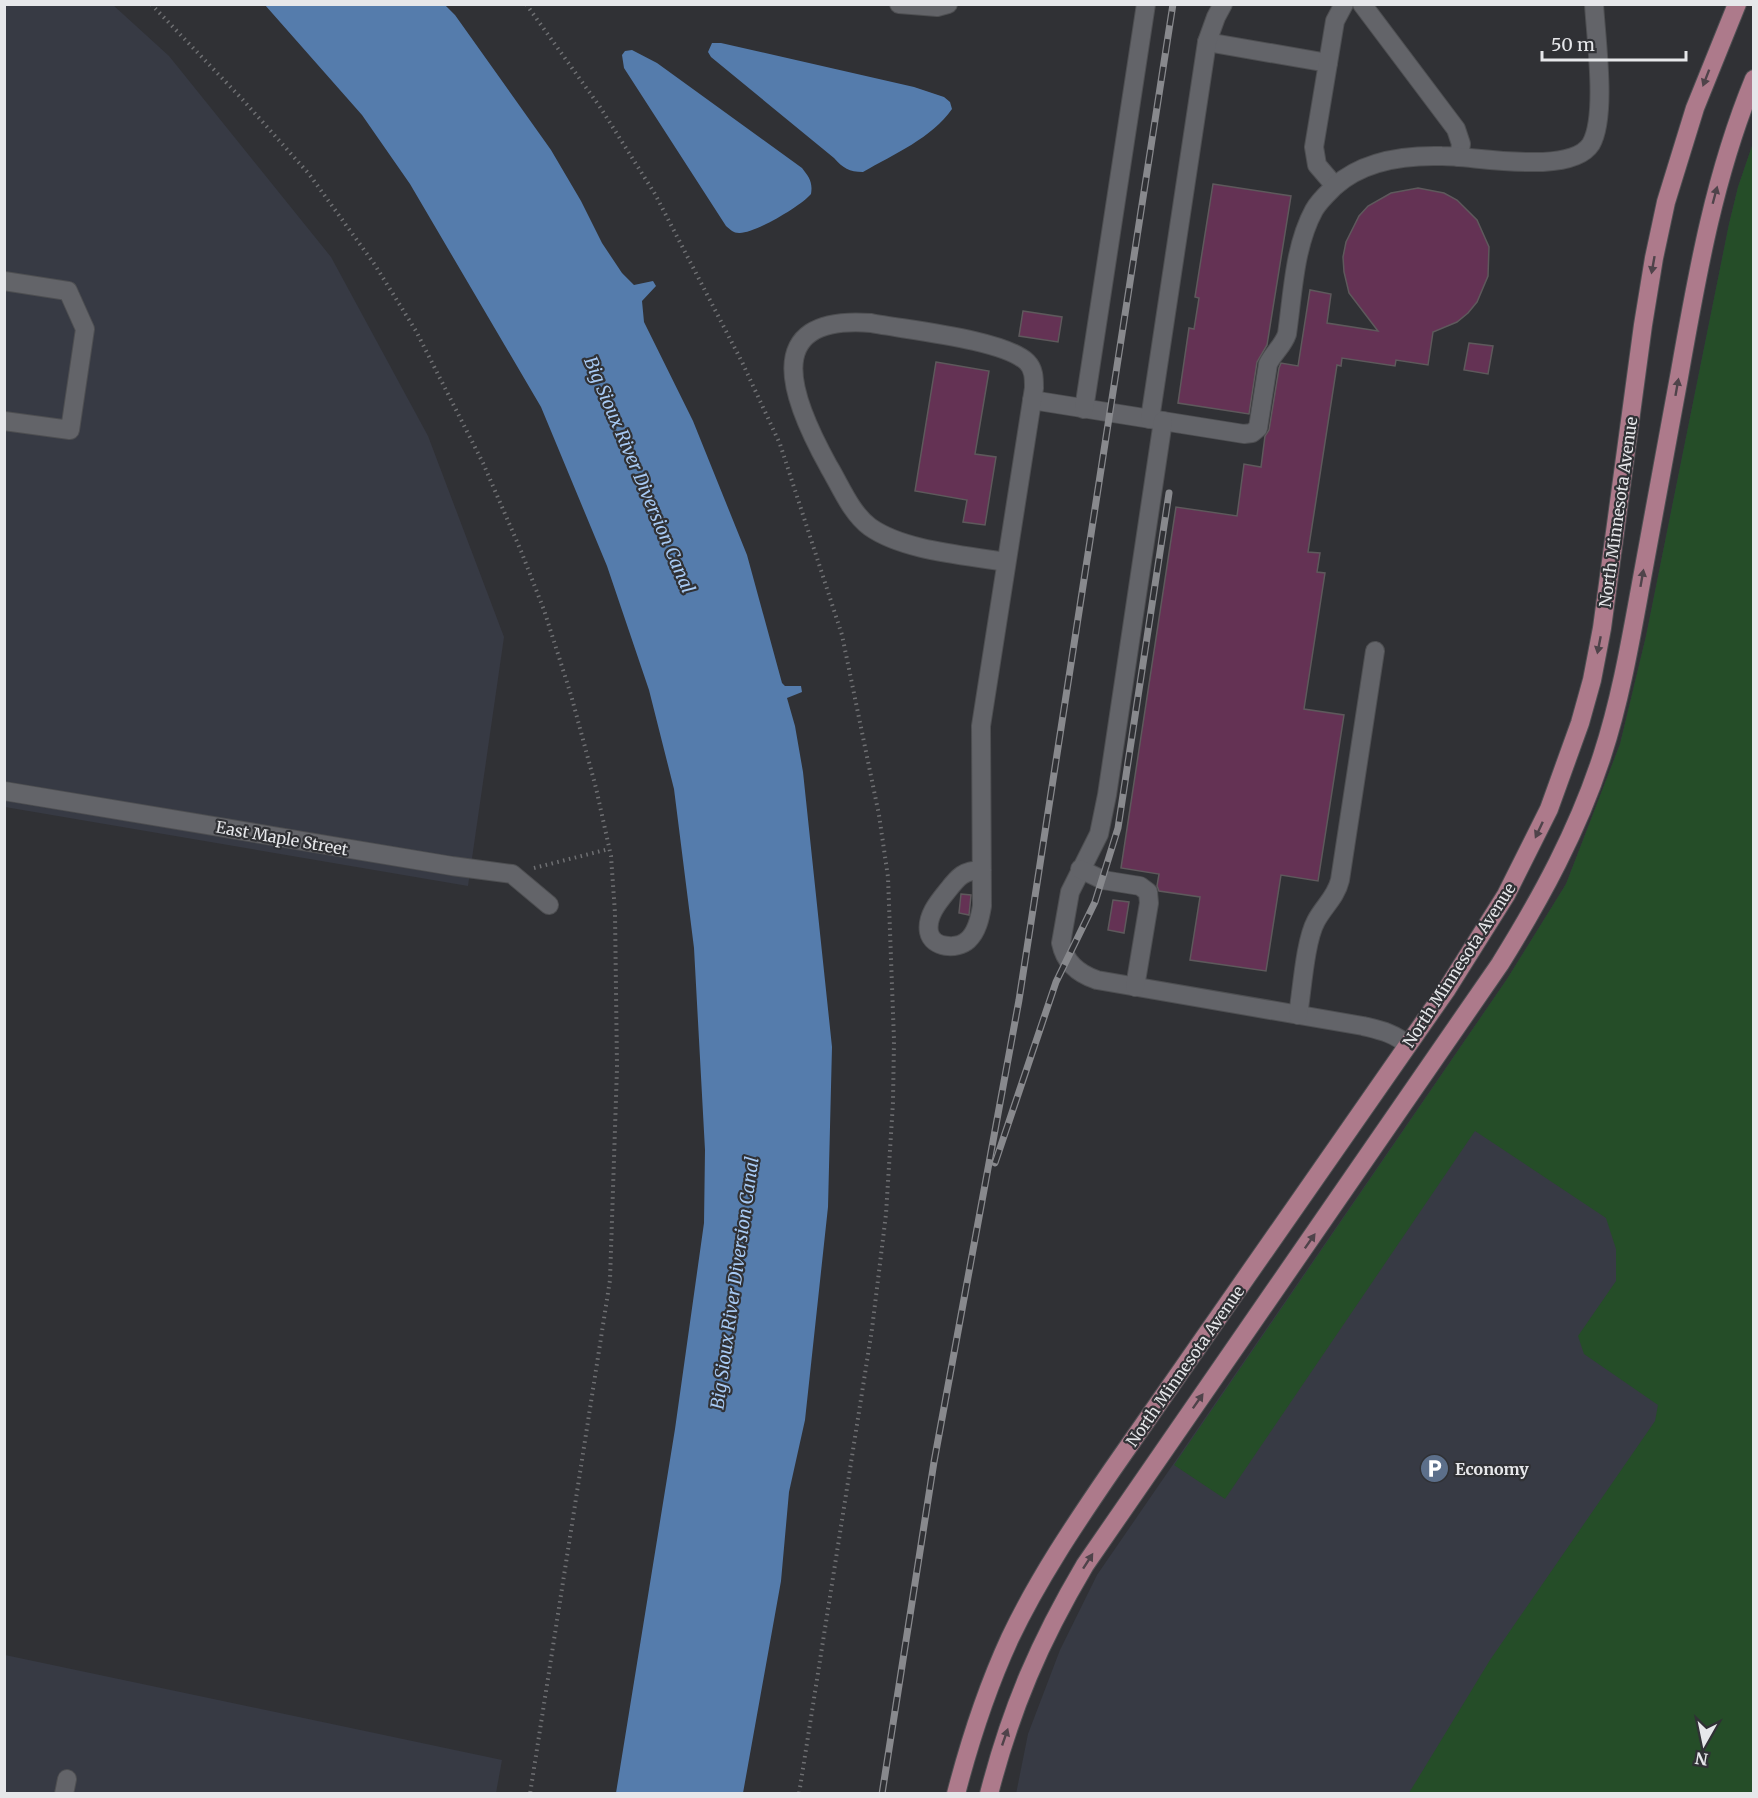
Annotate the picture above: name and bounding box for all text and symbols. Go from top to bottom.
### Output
scale bar [1542,24,1686,62]
text: 50 m [1551,33,1595,56]
one-way arrow [1701,69,1711,87]
one-way arrow [1711,186,1720,204]
one-way arrow [1648,256,1657,275]
water label: Big Sioux River Diversion Canal [579,353,700,597]
one-way arrow [1673,377,1682,396]
street label: North Minnesota Avenue [1595,416,1641,608]
one-way arrow [1638,569,1647,588]
one-way arrow [1594,636,1603,655]
street label: East Maple Street [214,817,350,860]
one-way arrow [1534,821,1544,839]
street label: North Minnesota Avenue [1398,879,1520,1051]
water label: Big Sioux River Diversion Canal [705,1155,764,1411]
one-way arrow [1304,1233,1316,1249]
street label: North Minnesota Avenue [1122,1282,1248,1450]
one-way arrow [1192,1393,1204,1409]
parking icon: Economy [1418,1453,1450,1485]
place label: Economy [1455,1459,1529,1479]
one-way arrow [1082,1554,1094,1570]
north arrow [1674,1714,1734,1774]
one-way arrow [1000,1728,1010,1746]
text: N [1693,1748,1709,1770]

